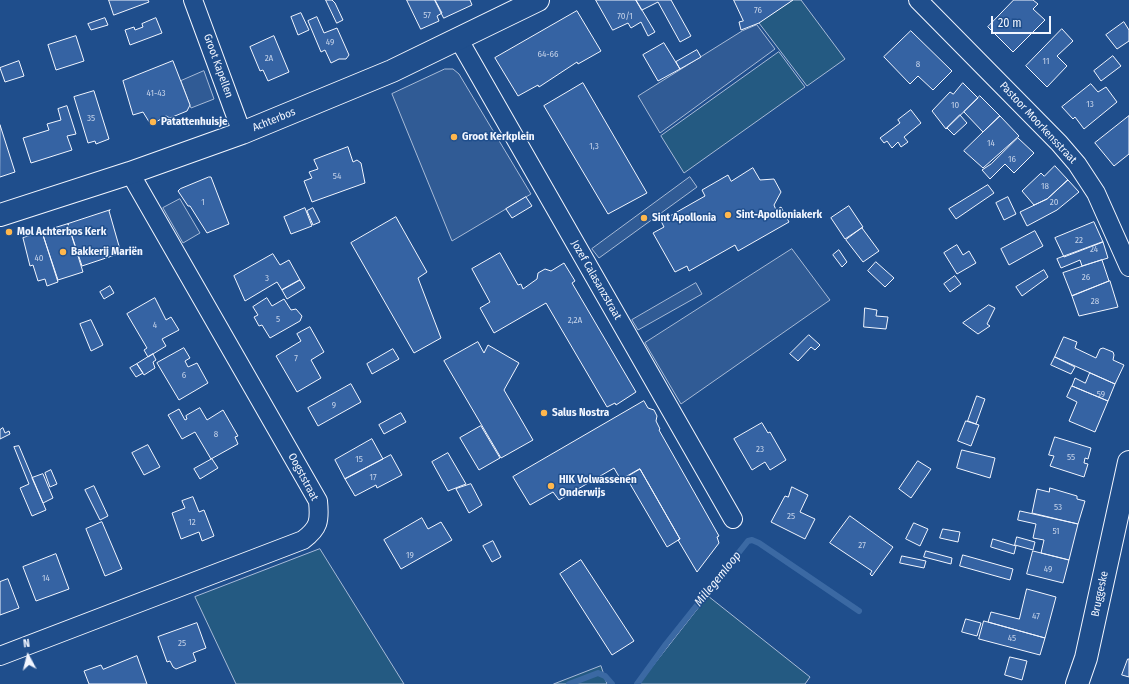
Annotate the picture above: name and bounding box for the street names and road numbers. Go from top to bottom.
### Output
street label: Groot Kapellen [200,32,236,100]
street label: Pastoor Moorkensstraat [997,79,1079,167]
street label: Achterbos [251,105,297,135]
street label: Jozef Calasanzstraat [568,238,624,322]
street label: Oogststraat [285,451,321,503]
street label: Bruggeske [1089,570,1111,618]

